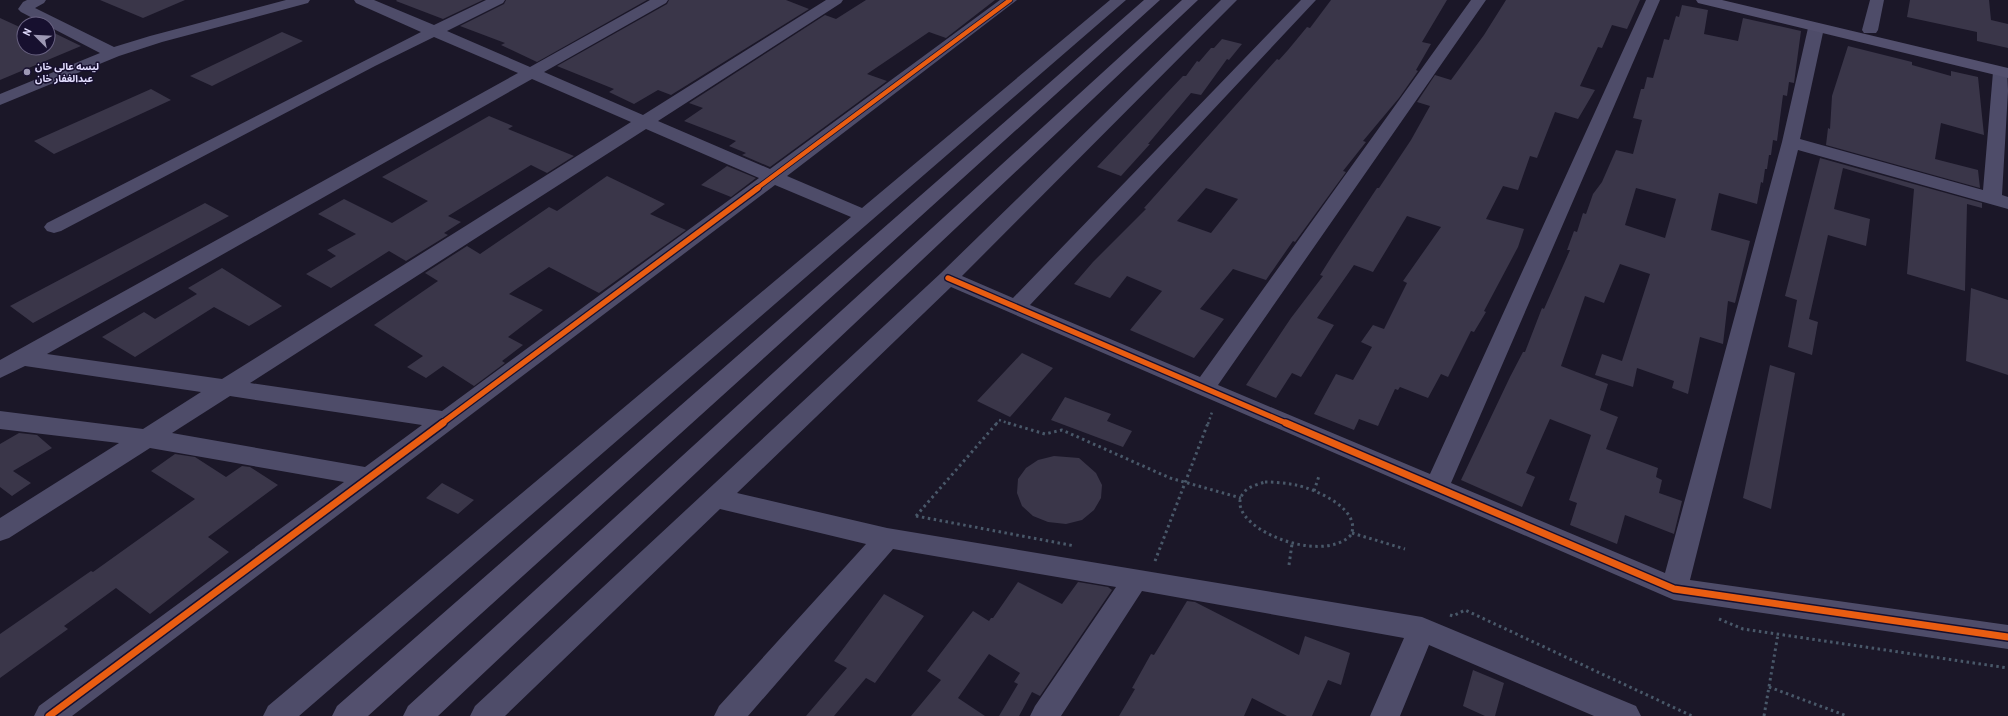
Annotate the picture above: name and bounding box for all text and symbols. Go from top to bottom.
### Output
north arrow [16,16,56,56]
text: N [19,26,35,38]
place label: لیسه عالی خان عبدالغفار خان [35,60,99,85]
marker: لیسه عالی خان عبدالغفار خان [22,67,32,77]

